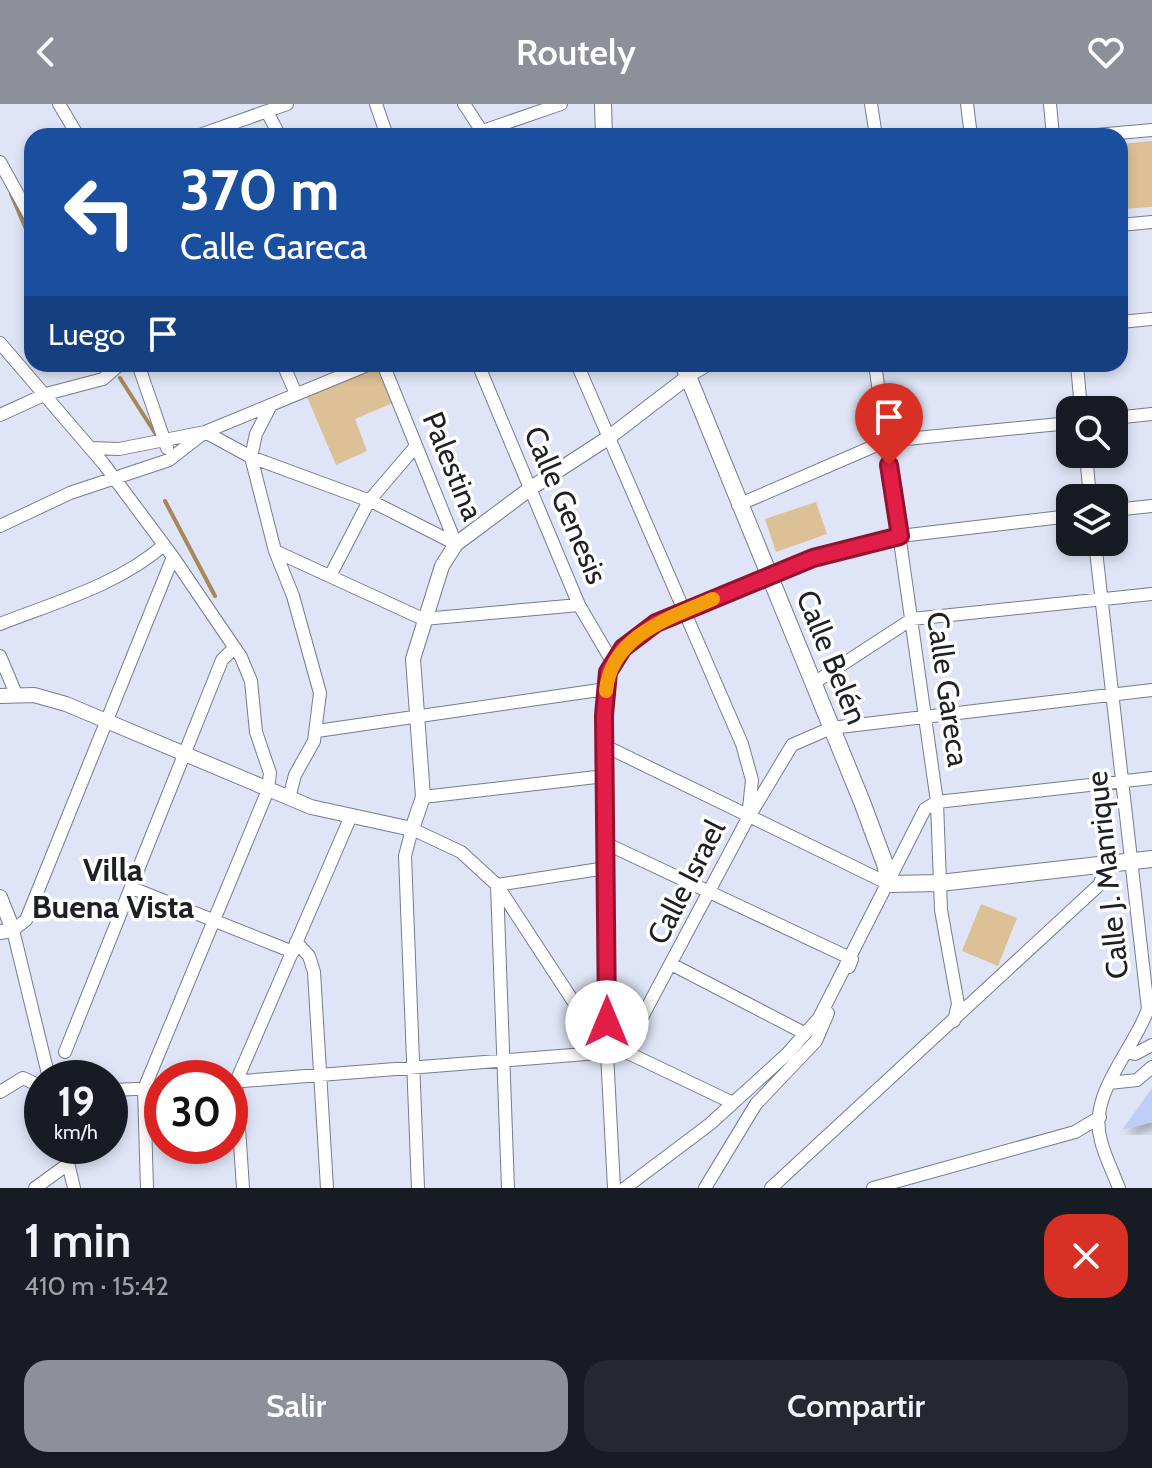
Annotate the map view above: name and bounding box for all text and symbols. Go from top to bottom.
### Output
icon: back [24,30,68,74]
text: Routely [516,30,636,74]
icon: heart [1084,30,1128,74]
text: 370 m [180,156,339,224]
icon: left [48,160,152,264]
text: Calle Gareca [180,224,367,268]
icon: arrive [141,312,185,356]
text: Luego [48,316,125,353]
pin [855,383,923,465]
icon: arrive [867,395,911,439]
map controls [1056,396,1128,556]
button: search [1056,396,1128,468]
street label: Palestina [415,406,492,526]
street label: Calle Genesis [516,421,616,589]
button: layers [1056,484,1128,556]
street label: Calle Belén [788,585,876,729]
street label: Calle Gareca [919,609,977,769]
street label: Calle J. Manrique [1078,769,1136,981]
street label: Calle Israel [639,814,733,950]
district label: Villa Buena Vista [32,850,194,926]
position arrow [565,980,649,1064]
speed limit sign: 30 [144,1060,248,1164]
text: 19 [57,1077,95,1126]
text: km/h [54,1120,98,1144]
text: 1 min [24,1211,131,1269]
button: close [1044,1214,1128,1298]
text: 410 m · 15:42 [24,1270,169,1302]
button: Salir [24,1360,568,1452]
button: Compartir [584,1360,1128,1452]

